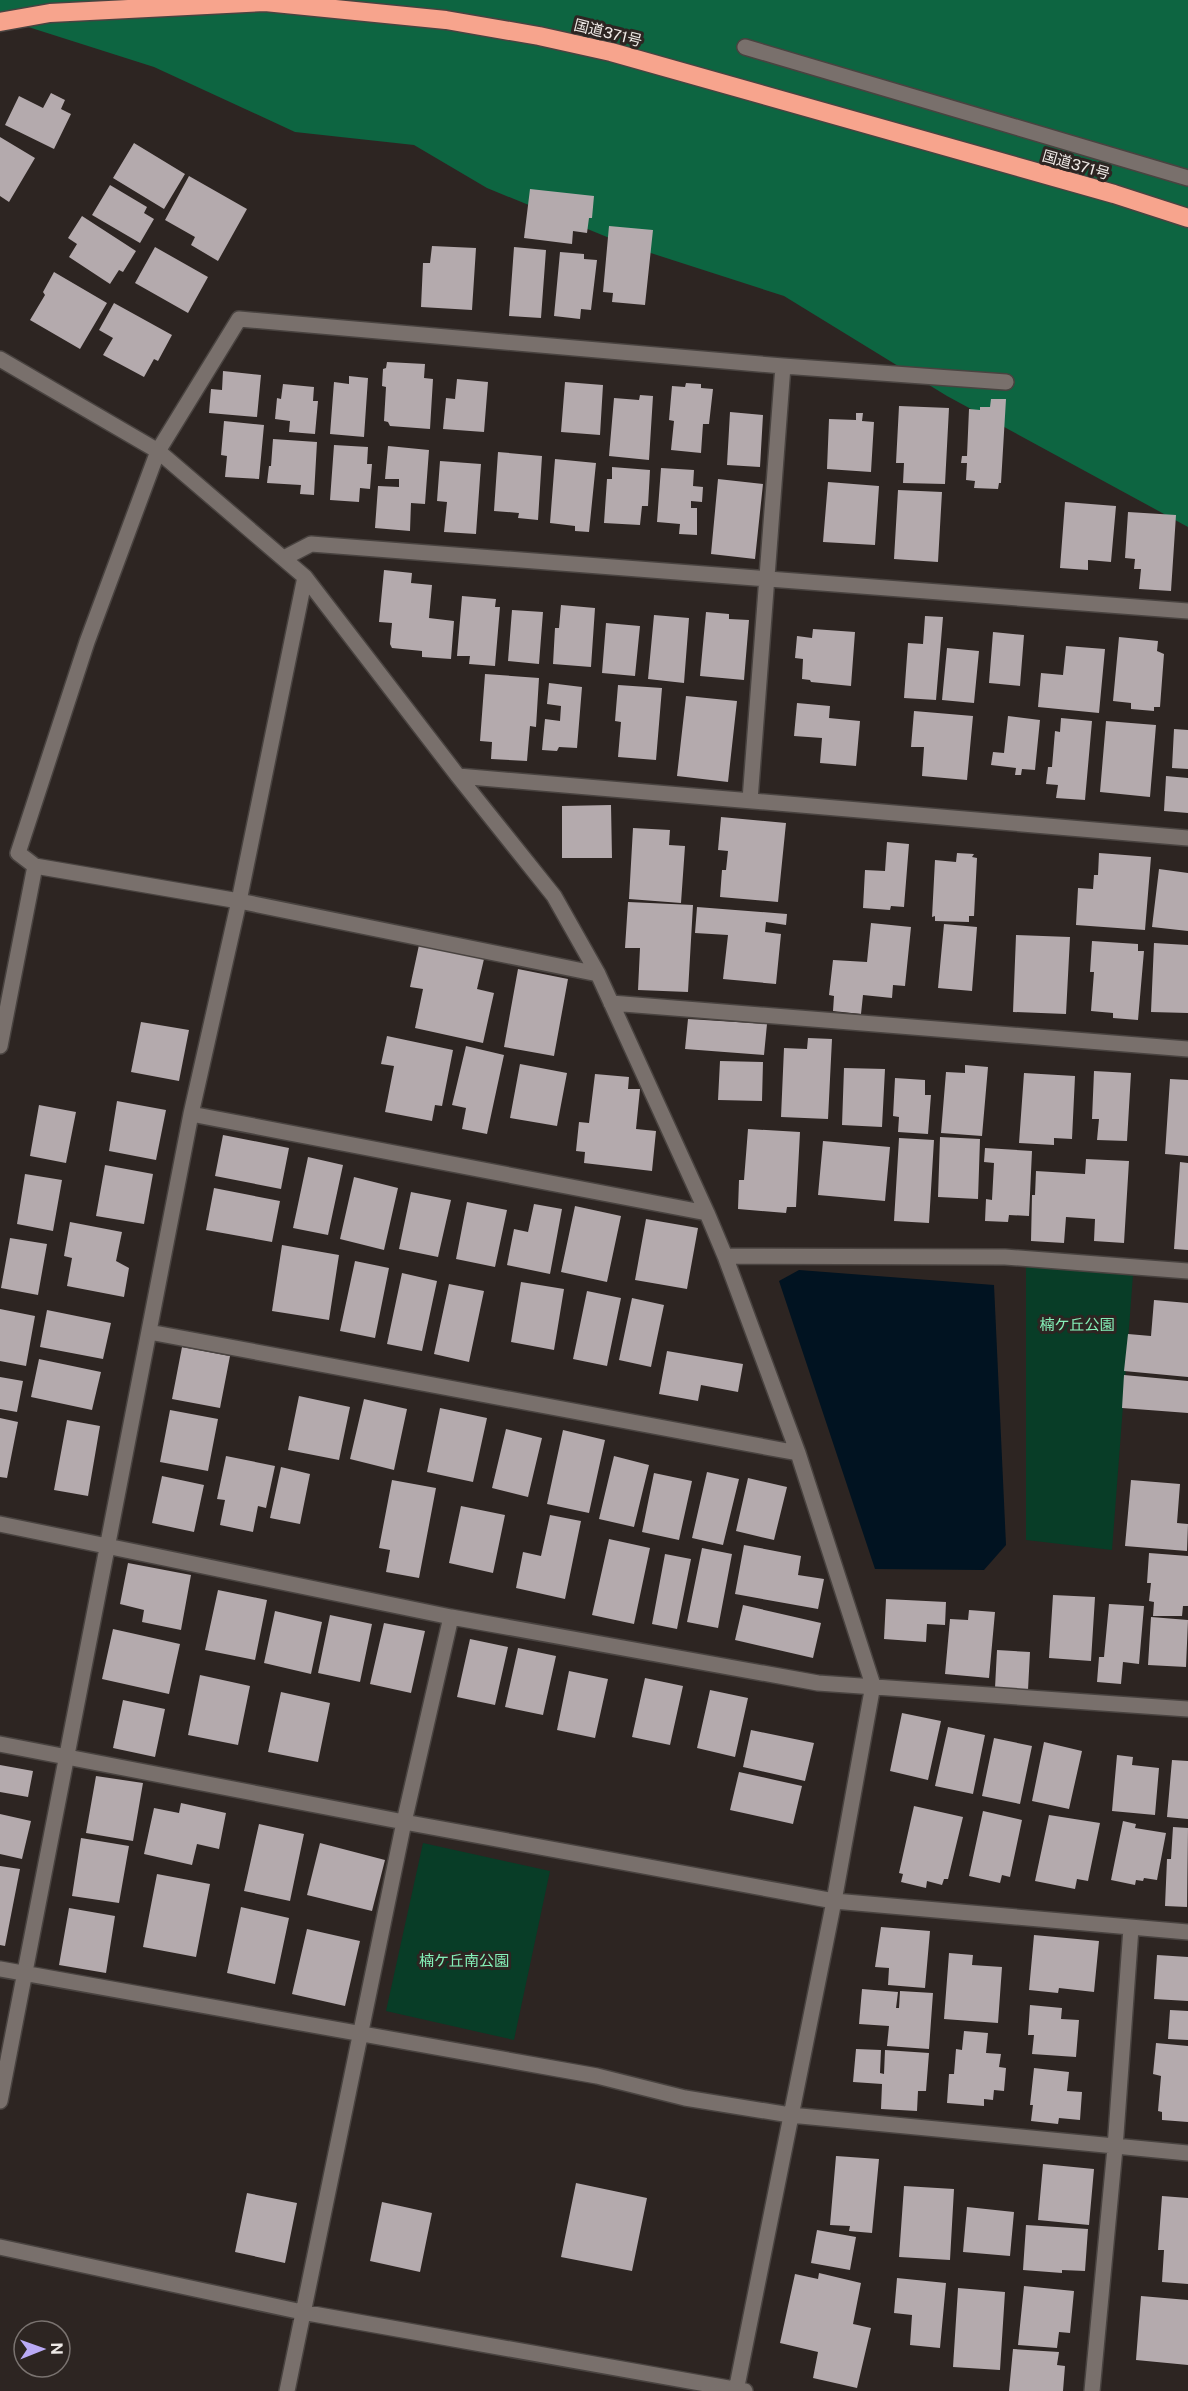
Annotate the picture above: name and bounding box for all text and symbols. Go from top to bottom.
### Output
street label: 国道371号 [572,16,644,49]
street label: 国道371号 [1040,147,1112,182]
park label: 楠ケ丘公園 [1039,1316,1115,1333]
park label: 楠ケ丘南公園 [419,1952,509,1969]
north arrow [12,2319,72,2379]
text: N [47,2342,66,2355]

